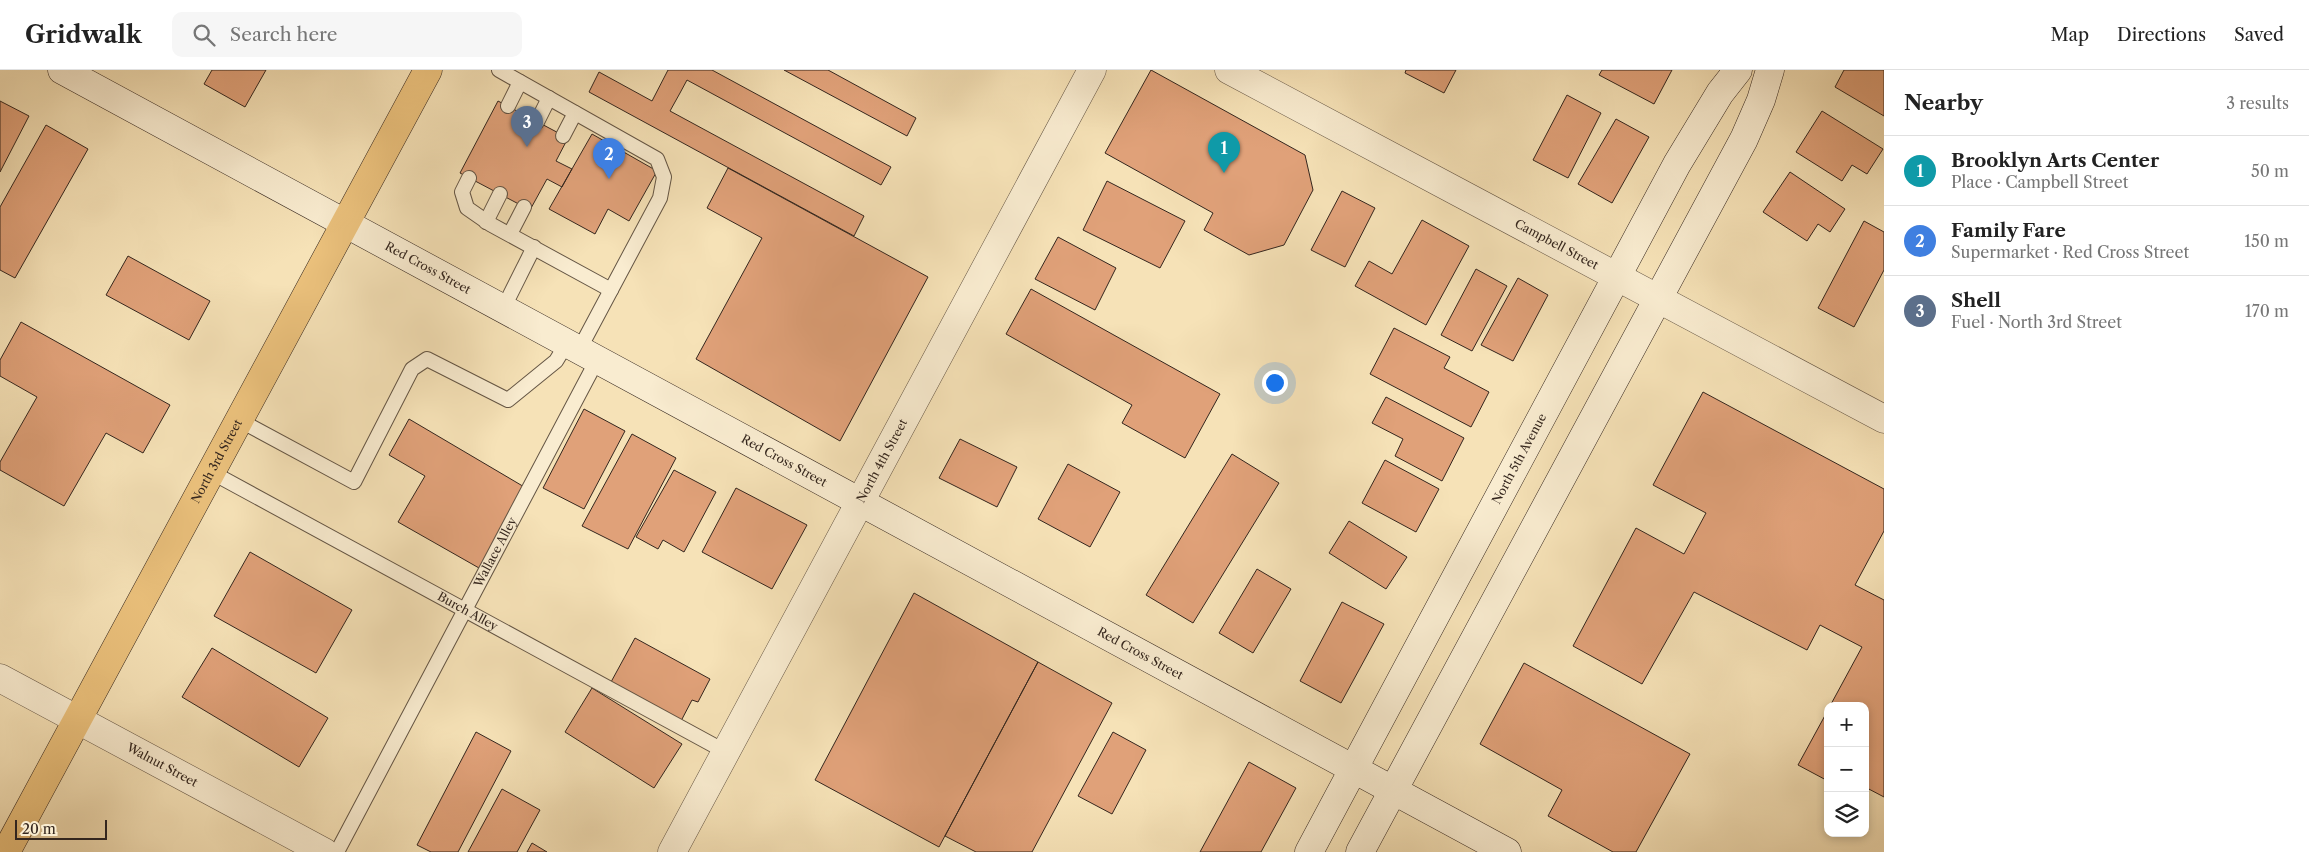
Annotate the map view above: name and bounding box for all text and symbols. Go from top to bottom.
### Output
search box [172,12,522,57]
text: Gridwalk [25,20,142,49]
icon: search [190,21,218,49]
text: Search here [230,23,338,46]
text: Map [2050,24,2089,46]
text: Directions [2117,24,2206,46]
text: Saved [2234,24,2284,46]
text: Nearby [1904,90,1983,115]
text: 3 results [2226,93,2289,113]
pin: 3 [511,106,543,147]
pin: 1 [1208,132,1240,173]
pin: 2 [593,138,625,179]
text: Brooklyn Arts Center [1951,149,2159,172]
text: 1 [1916,161,1924,181]
text: 50 m [2251,161,2289,181]
text: Place · Campbell Street [1951,172,2128,192]
street label: Campbell Street [1512,216,1602,273]
text: Family Fare [1951,219,2066,242]
text: 2 [1915,231,1925,251]
text: 150 m [2244,231,2289,251]
street label: Red Cross Street [383,238,474,297]
text: Supermarket · Red Cross Street [1951,242,2189,262]
text: Shell [1951,289,2001,312]
text: 3 [1915,301,1925,321]
text: 170 m [2245,301,2289,321]
text: Fuel · North 3rd Street [1951,312,2122,332]
your location [1262,370,1288,396]
street label: North 5th Avenue [1489,410,1549,506]
street label: North 4th Street [853,415,911,505]
street label: North 3rd Street [188,416,245,506]
street label: Red Cross Street [739,431,830,490]
street label: Wallace Alley [470,514,520,590]
street label: Burch Alley [435,589,501,634]
street label: Red Cross Street [1095,624,1187,683]
map controls [1824,702,1869,837]
button: + [1824,702,1869,747]
street label: Walnut Street [123,739,201,790]
button: − [1824,747,1869,792]
button: layers [1824,792,1869,837]
scale bar [15,817,108,840]
text: 20 m [22,820,56,838]

